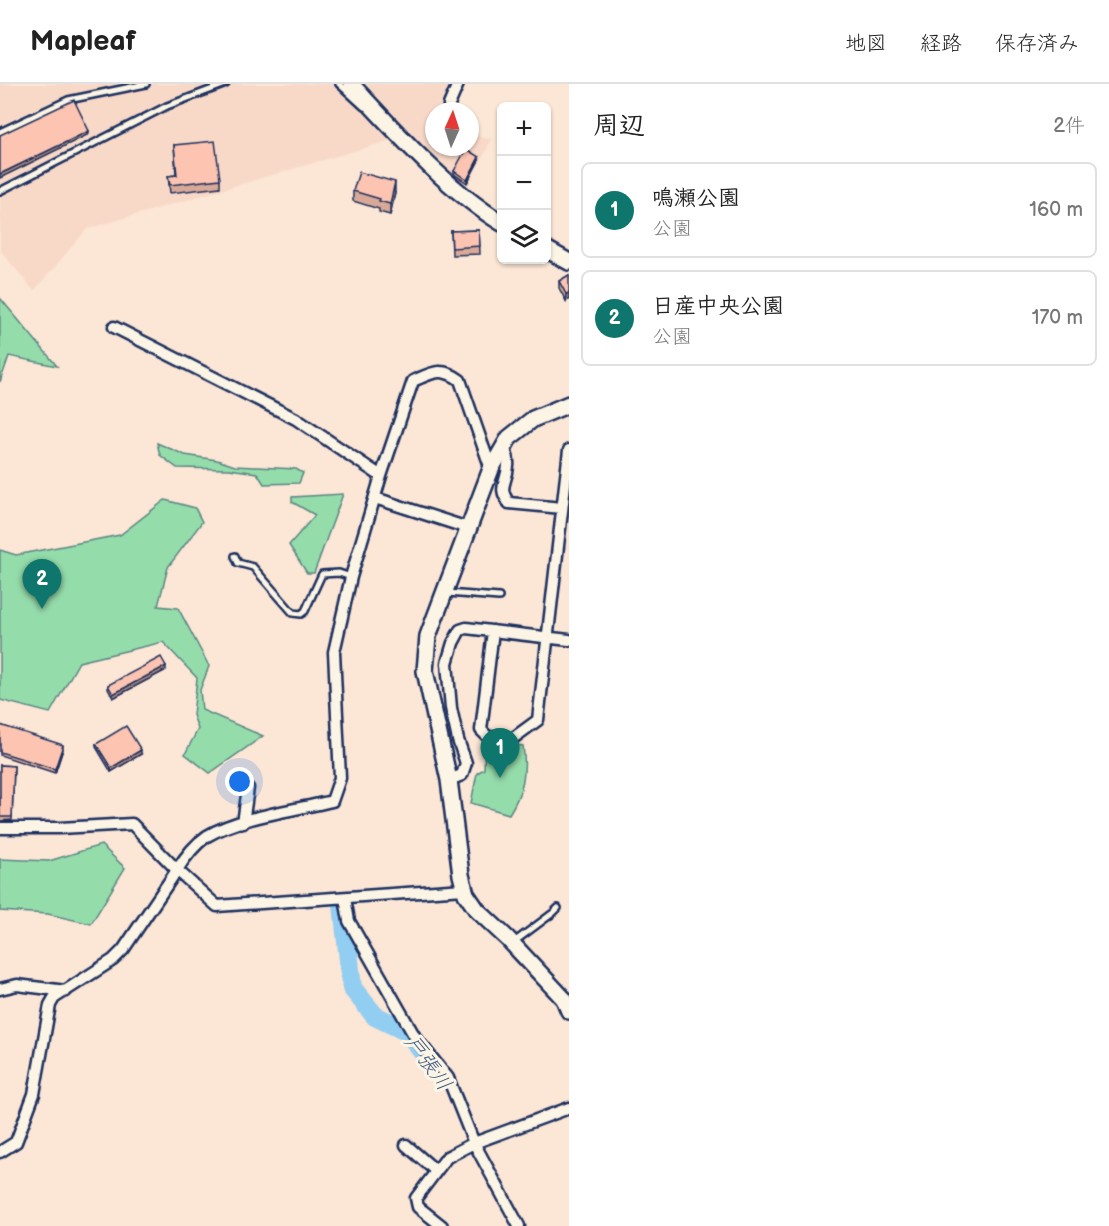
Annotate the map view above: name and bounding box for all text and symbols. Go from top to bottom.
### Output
text: Mapleaf [30,25,136,58]
text: 地図 [845,31,887,56]
text: 経路 [920,31,962,56]
text: 保存済み [995,31,1079,56]
north arrow [425,102,479,156]
map controls [497,102,551,264]
button: + [497,102,551,156]
text: 周辺 [593,111,645,142]
text: 2件 [1053,114,1085,138]
button: − [497,156,551,210]
text: 鳴瀬公園 [652,185,740,212]
text: 1 [610,198,619,222]
text: 160 m [1029,198,1083,222]
button: layers [497,210,551,264]
text: 公園 [652,217,692,241]
text: 日産中央公園 [652,293,784,320]
text: 2 [609,306,620,330]
text: 170 m [1032,306,1083,330]
text: 公園 [652,325,692,349]
pin: 2 [22,560,62,609]
pin: 1 [480,728,520,778]
your location [225,767,254,796]
water label: 戸張川 [399,1030,457,1096]

